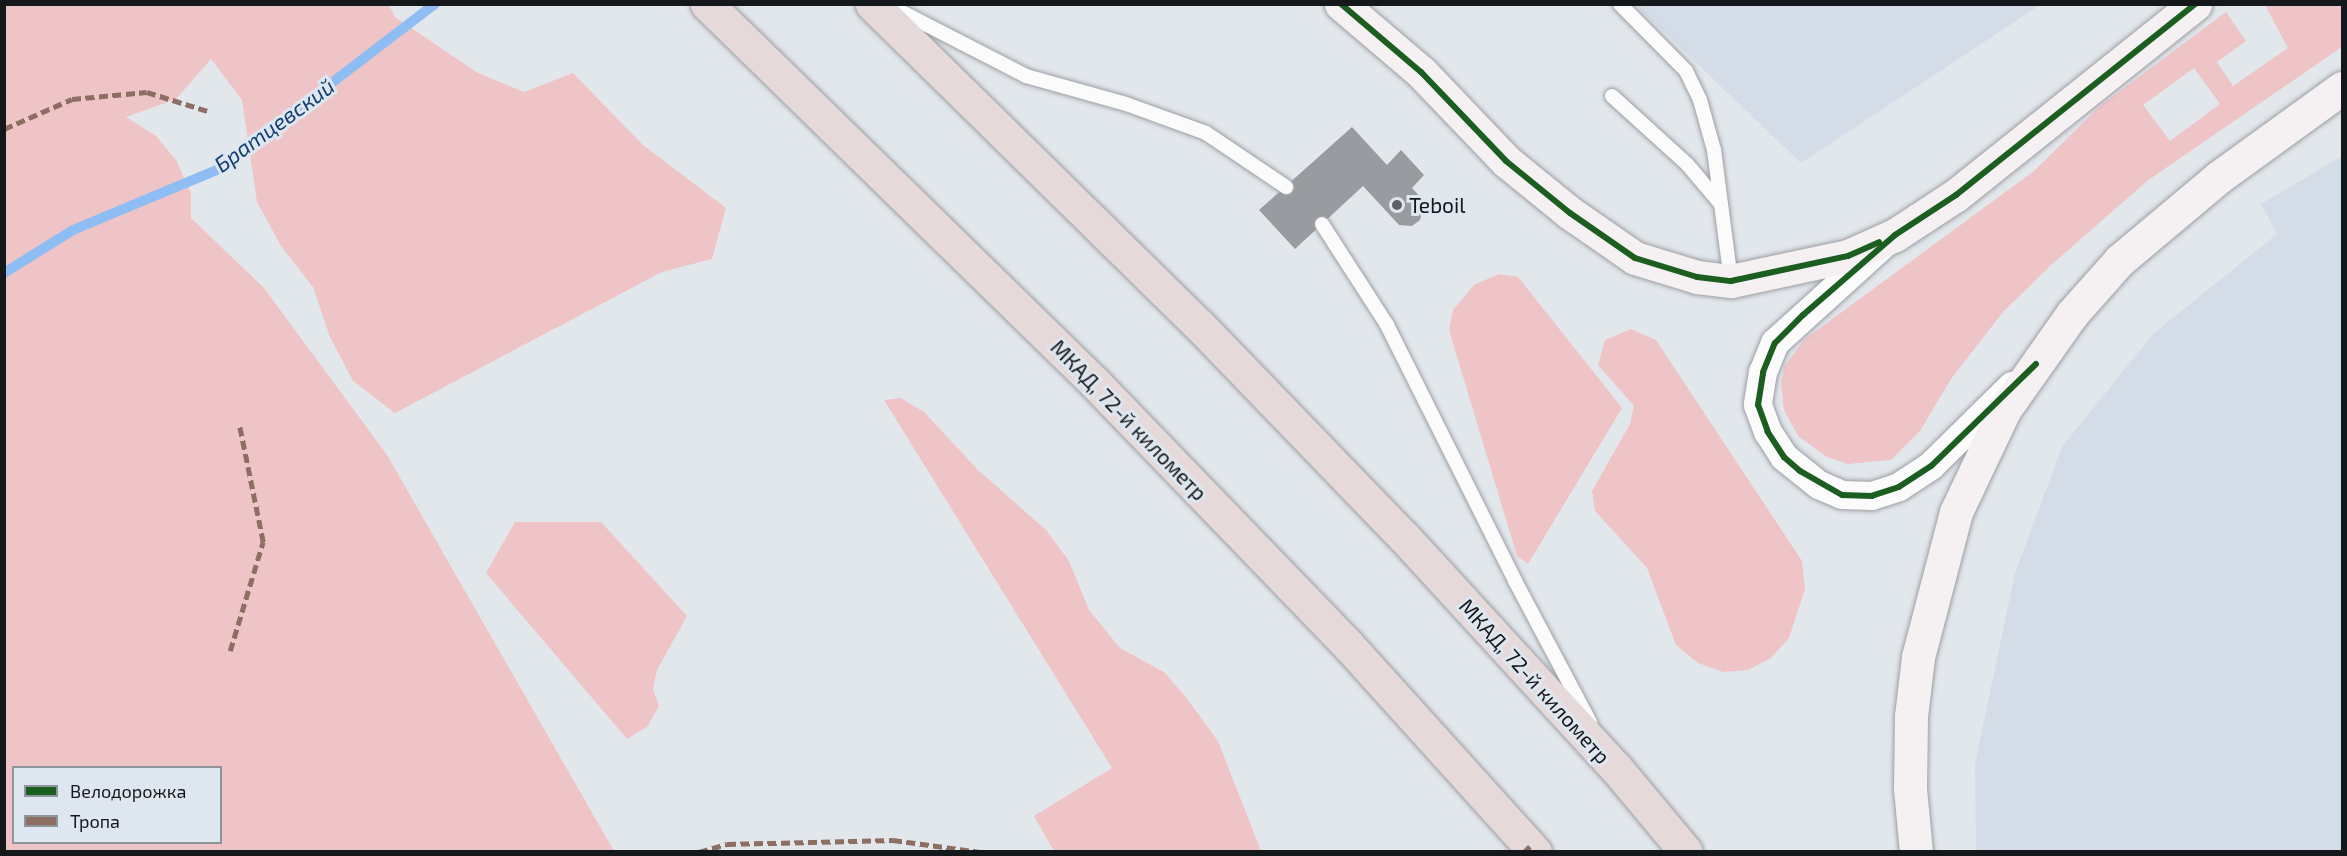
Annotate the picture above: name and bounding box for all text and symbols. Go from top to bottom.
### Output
water label: Братцевский [209,73,339,177]
place label: Teboil [1409,192,1465,218]
marker: Teboil [1390,198,1404,212]
street label: МКАД, 72-й километр [1046,334,1212,506]
street label: МКАД, 72-й километр [1454,593,1616,769]
legend [12,766,222,844]
text: Велодорожка [70,780,186,802]
text: Тропа [70,810,120,832]

